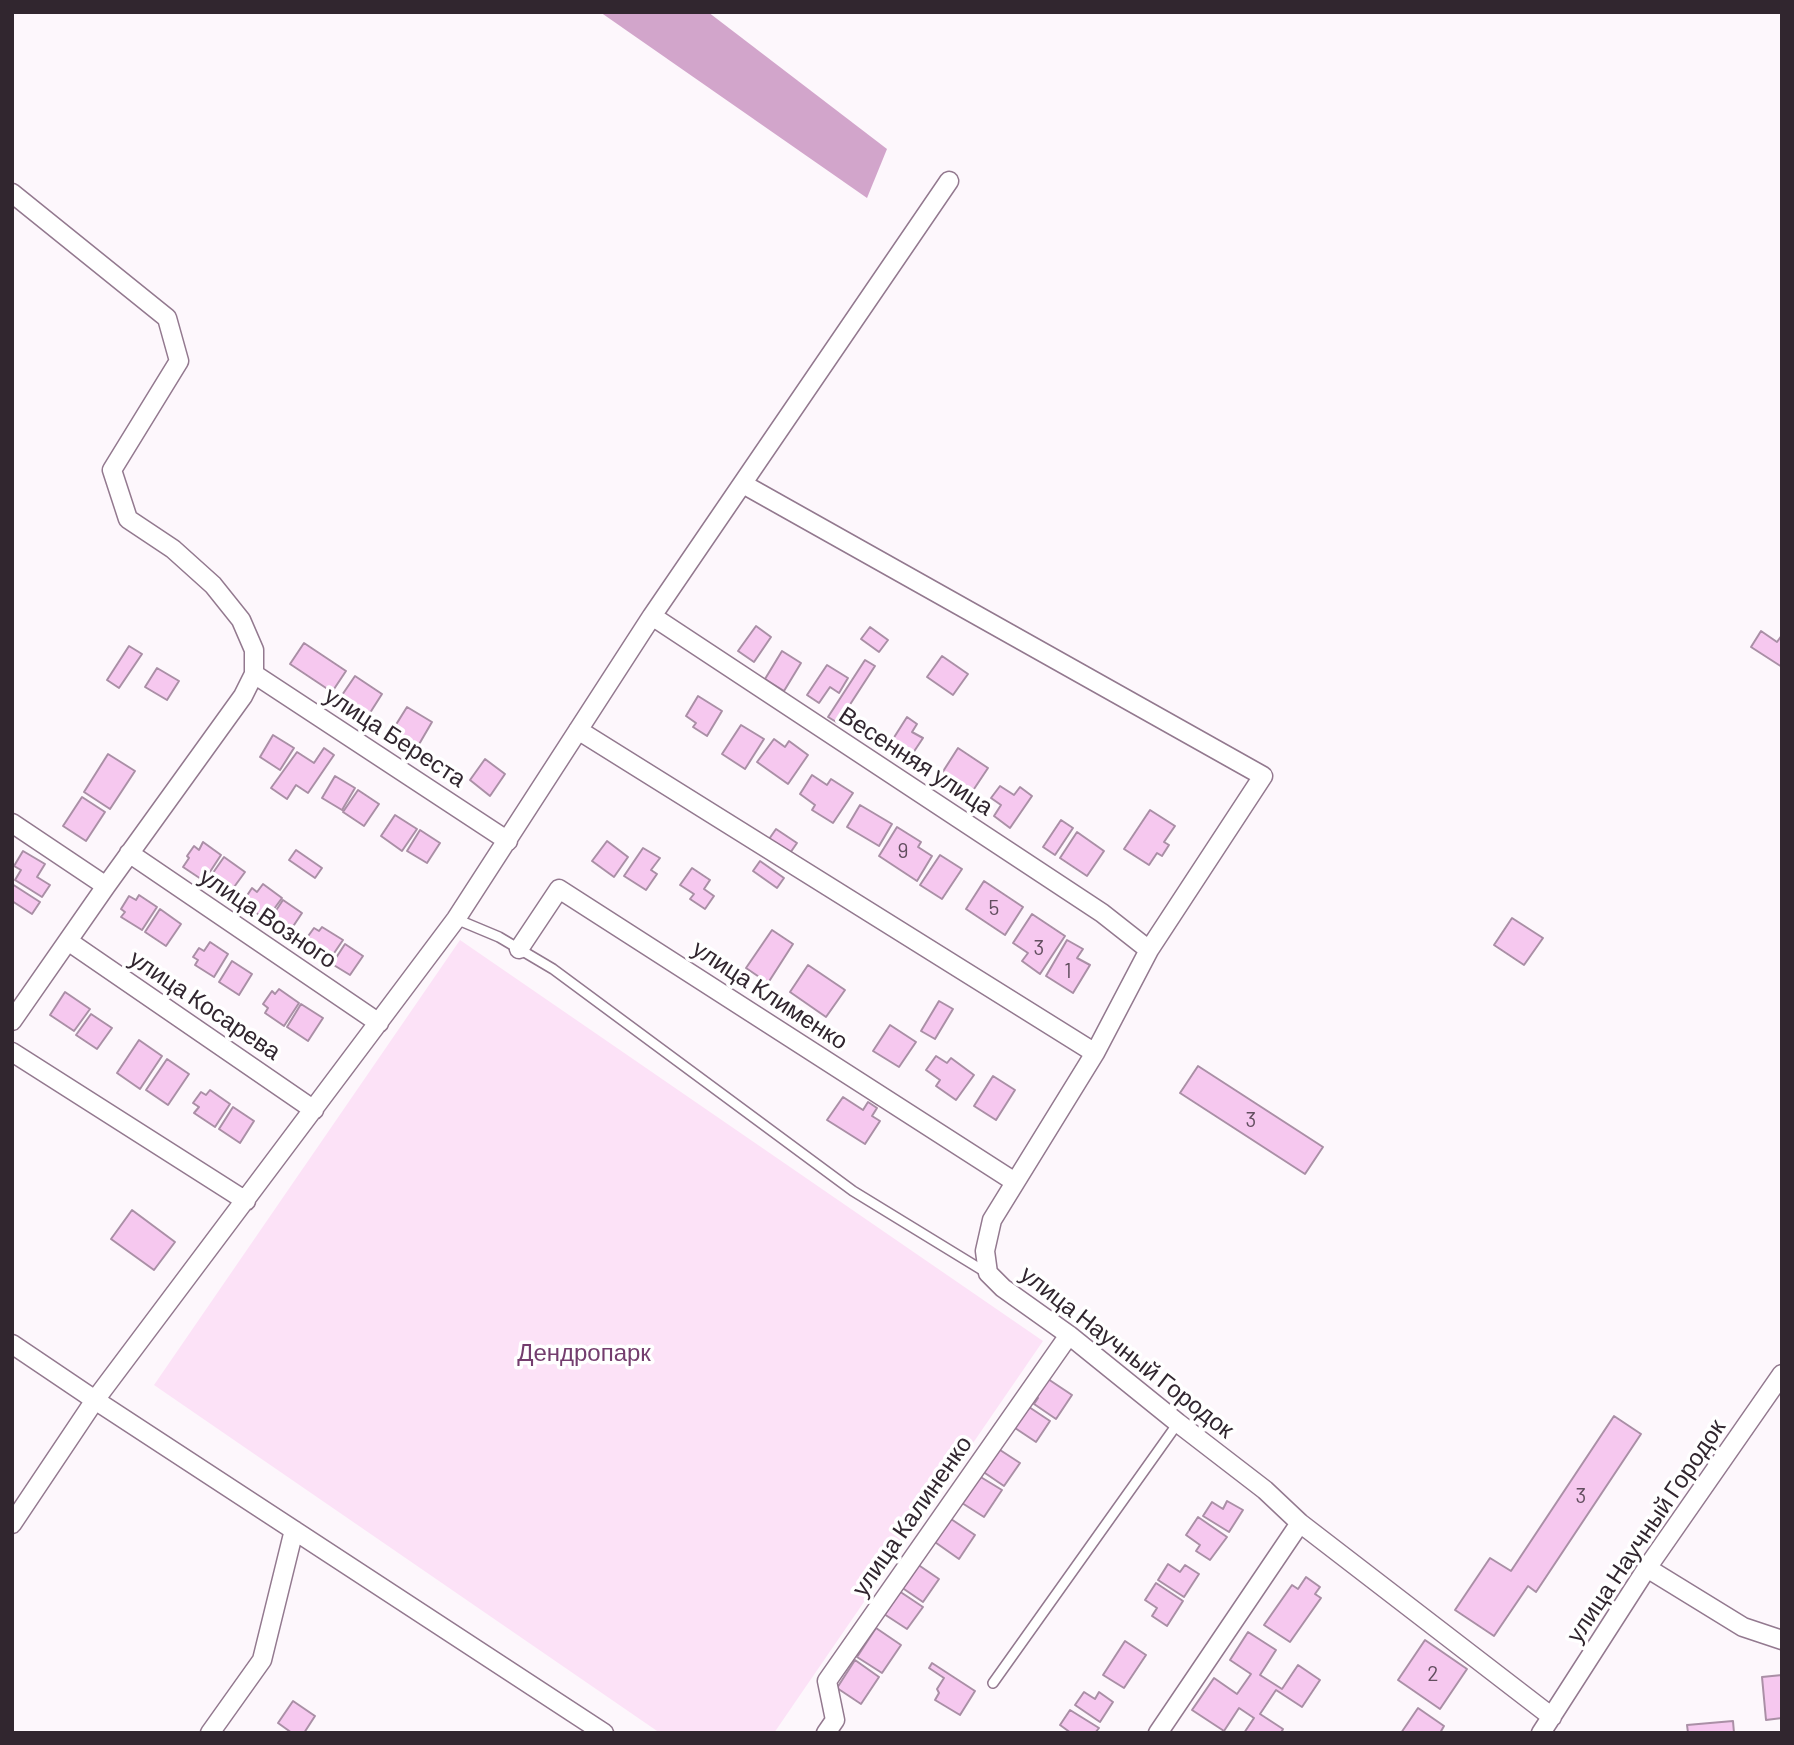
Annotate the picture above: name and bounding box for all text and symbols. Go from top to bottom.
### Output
street label: улица Береста [319,681,471,793]
street label: Весенняя улица [834,700,998,822]
house number: 9 [898,838,908,864]
street label: улица Возного [194,862,342,974]
house number: 5 [989,895,999,921]
street label: улица Клименко [687,934,853,1056]
house number: 3 [1034,935,1044,961]
street label: улица Косарева [124,944,286,1066]
house number: 1 [1064,958,1072,984]
house number: 3 [1246,1107,1256,1133]
street label: улица Научный Городок [1014,1260,1240,1444]
park label: Дендропарк [517,1339,651,1367]
street label: улица Научный Городок [1560,1414,1732,1648]
street label: улица Калиненко [846,1430,978,1602]
house number: 3 [1576,1483,1586,1509]
house number: 2 [1427,1661,1439,1687]

